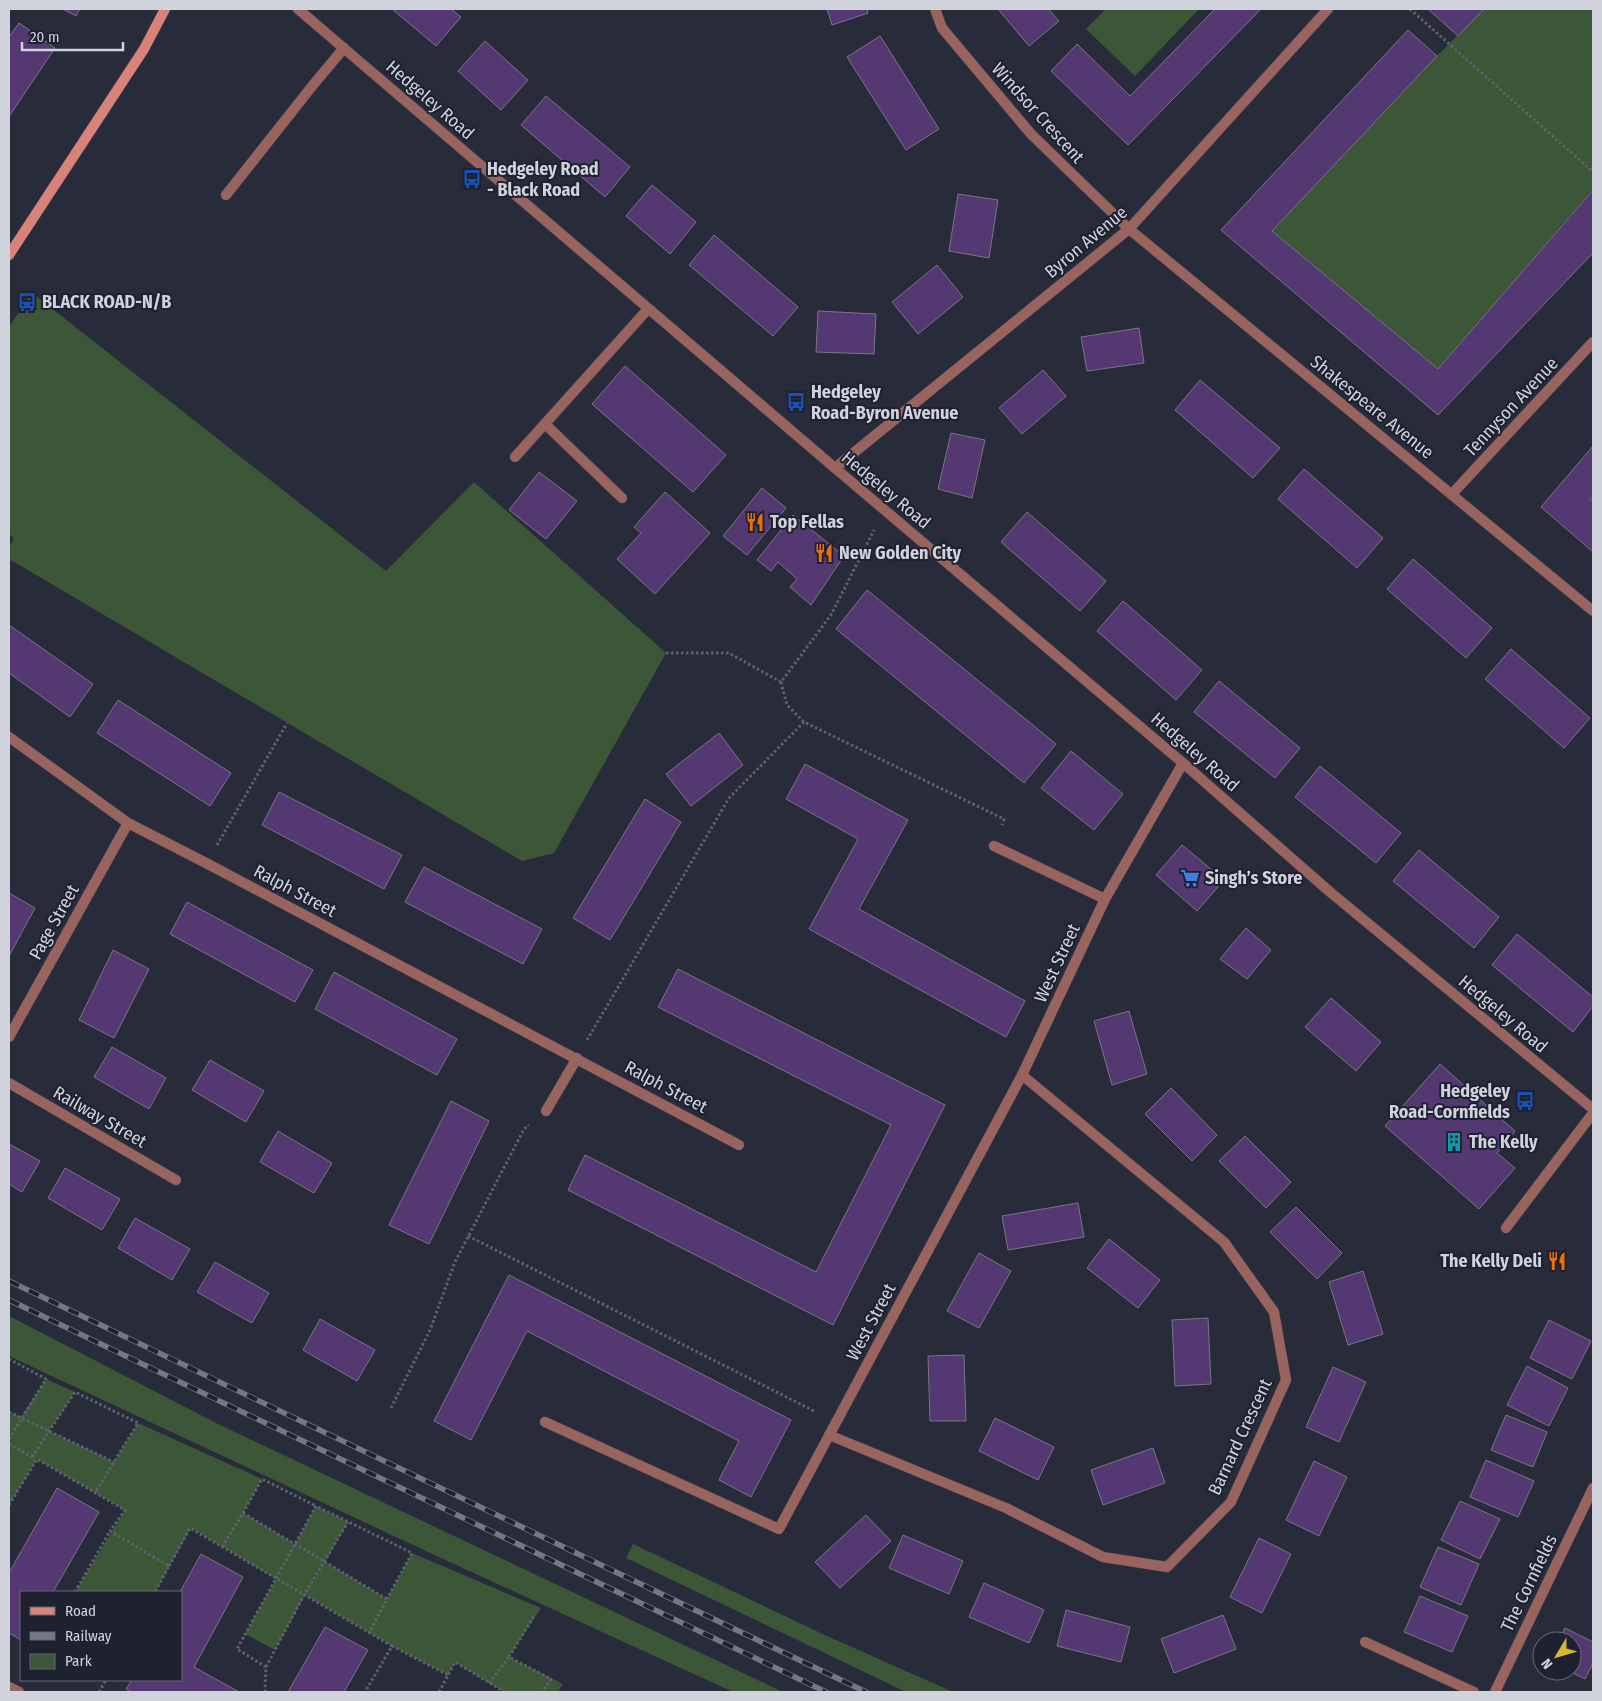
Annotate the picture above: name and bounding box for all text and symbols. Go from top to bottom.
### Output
scale bar [22,20,124,52]
text: 20 m [30,28,60,46]
street label: Hedgeley Road [381,56,479,144]
street label: Windsor Crescent [987,58,1089,168]
place label: Hedgeley Road - Black Road [487,158,599,201]
bus stop icon: Hedgeley Road - Black Road [461,168,483,190]
street label: Byron Avenue [1040,201,1132,283]
bus stop icon: BLACK ROAD-N/B [16,291,38,313]
place label: BLACK ROAD-N/B [42,291,171,313]
street label: Shakespeare Avenue [1306,351,1438,463]
street label: Tennyson Avenue [1459,353,1563,461]
place label: Hedgeley Road-Byron Avenue [811,381,958,424]
bus stop icon: Hedgeley Road-Byron Avenue [785,391,807,413]
street label: Hedgeley Road [837,446,935,534]
restaurant icon: Top Fellas [744,511,766,533]
place label: Top Fellas [770,511,844,533]
restaurant icon: New Golden City [813,542,835,564]
place label: New Golden City [839,542,962,564]
street label: Hedgeley Road [1146,708,1244,796]
street label: Ralph Street [250,860,340,922]
supermarket icon: Singh’s Store [1179,867,1201,889]
place label: Singh’s Store [1205,867,1302,889]
street label: Page Street [24,880,84,963]
street label: West Street [1029,920,1085,1006]
street label: Hedgeley Road [1454,970,1552,1058]
street label: Ralph Street [621,1056,711,1118]
place label: Hedgeley Road-Cornfields [1389,1080,1510,1123]
street label: Railway Street [49,1081,151,1153]
bus stop icon: Hedgeley Road-Cornfields [1514,1090,1536,1112]
building icon: The Kelly [1443,1131,1465,1153]
place label: The Kelly [1469,1131,1538,1153]
place label: The Kelly Deli [1440,1250,1542,1272]
restaurant icon: The Kelly Deli [1546,1250,1568,1272]
street label: West Street [842,1280,901,1364]
street label: Barnard Crescent [1203,1375,1277,1499]
street label: The Cornfields [1496,1531,1562,1635]
legend [20,1591,182,1681]
text: Road [65,1602,96,1620]
text: Railway [65,1627,112,1645]
north arrow [1532,1631,1582,1681]
text: Park [65,1652,92,1670]
text: N [1538,1655,1556,1672]

